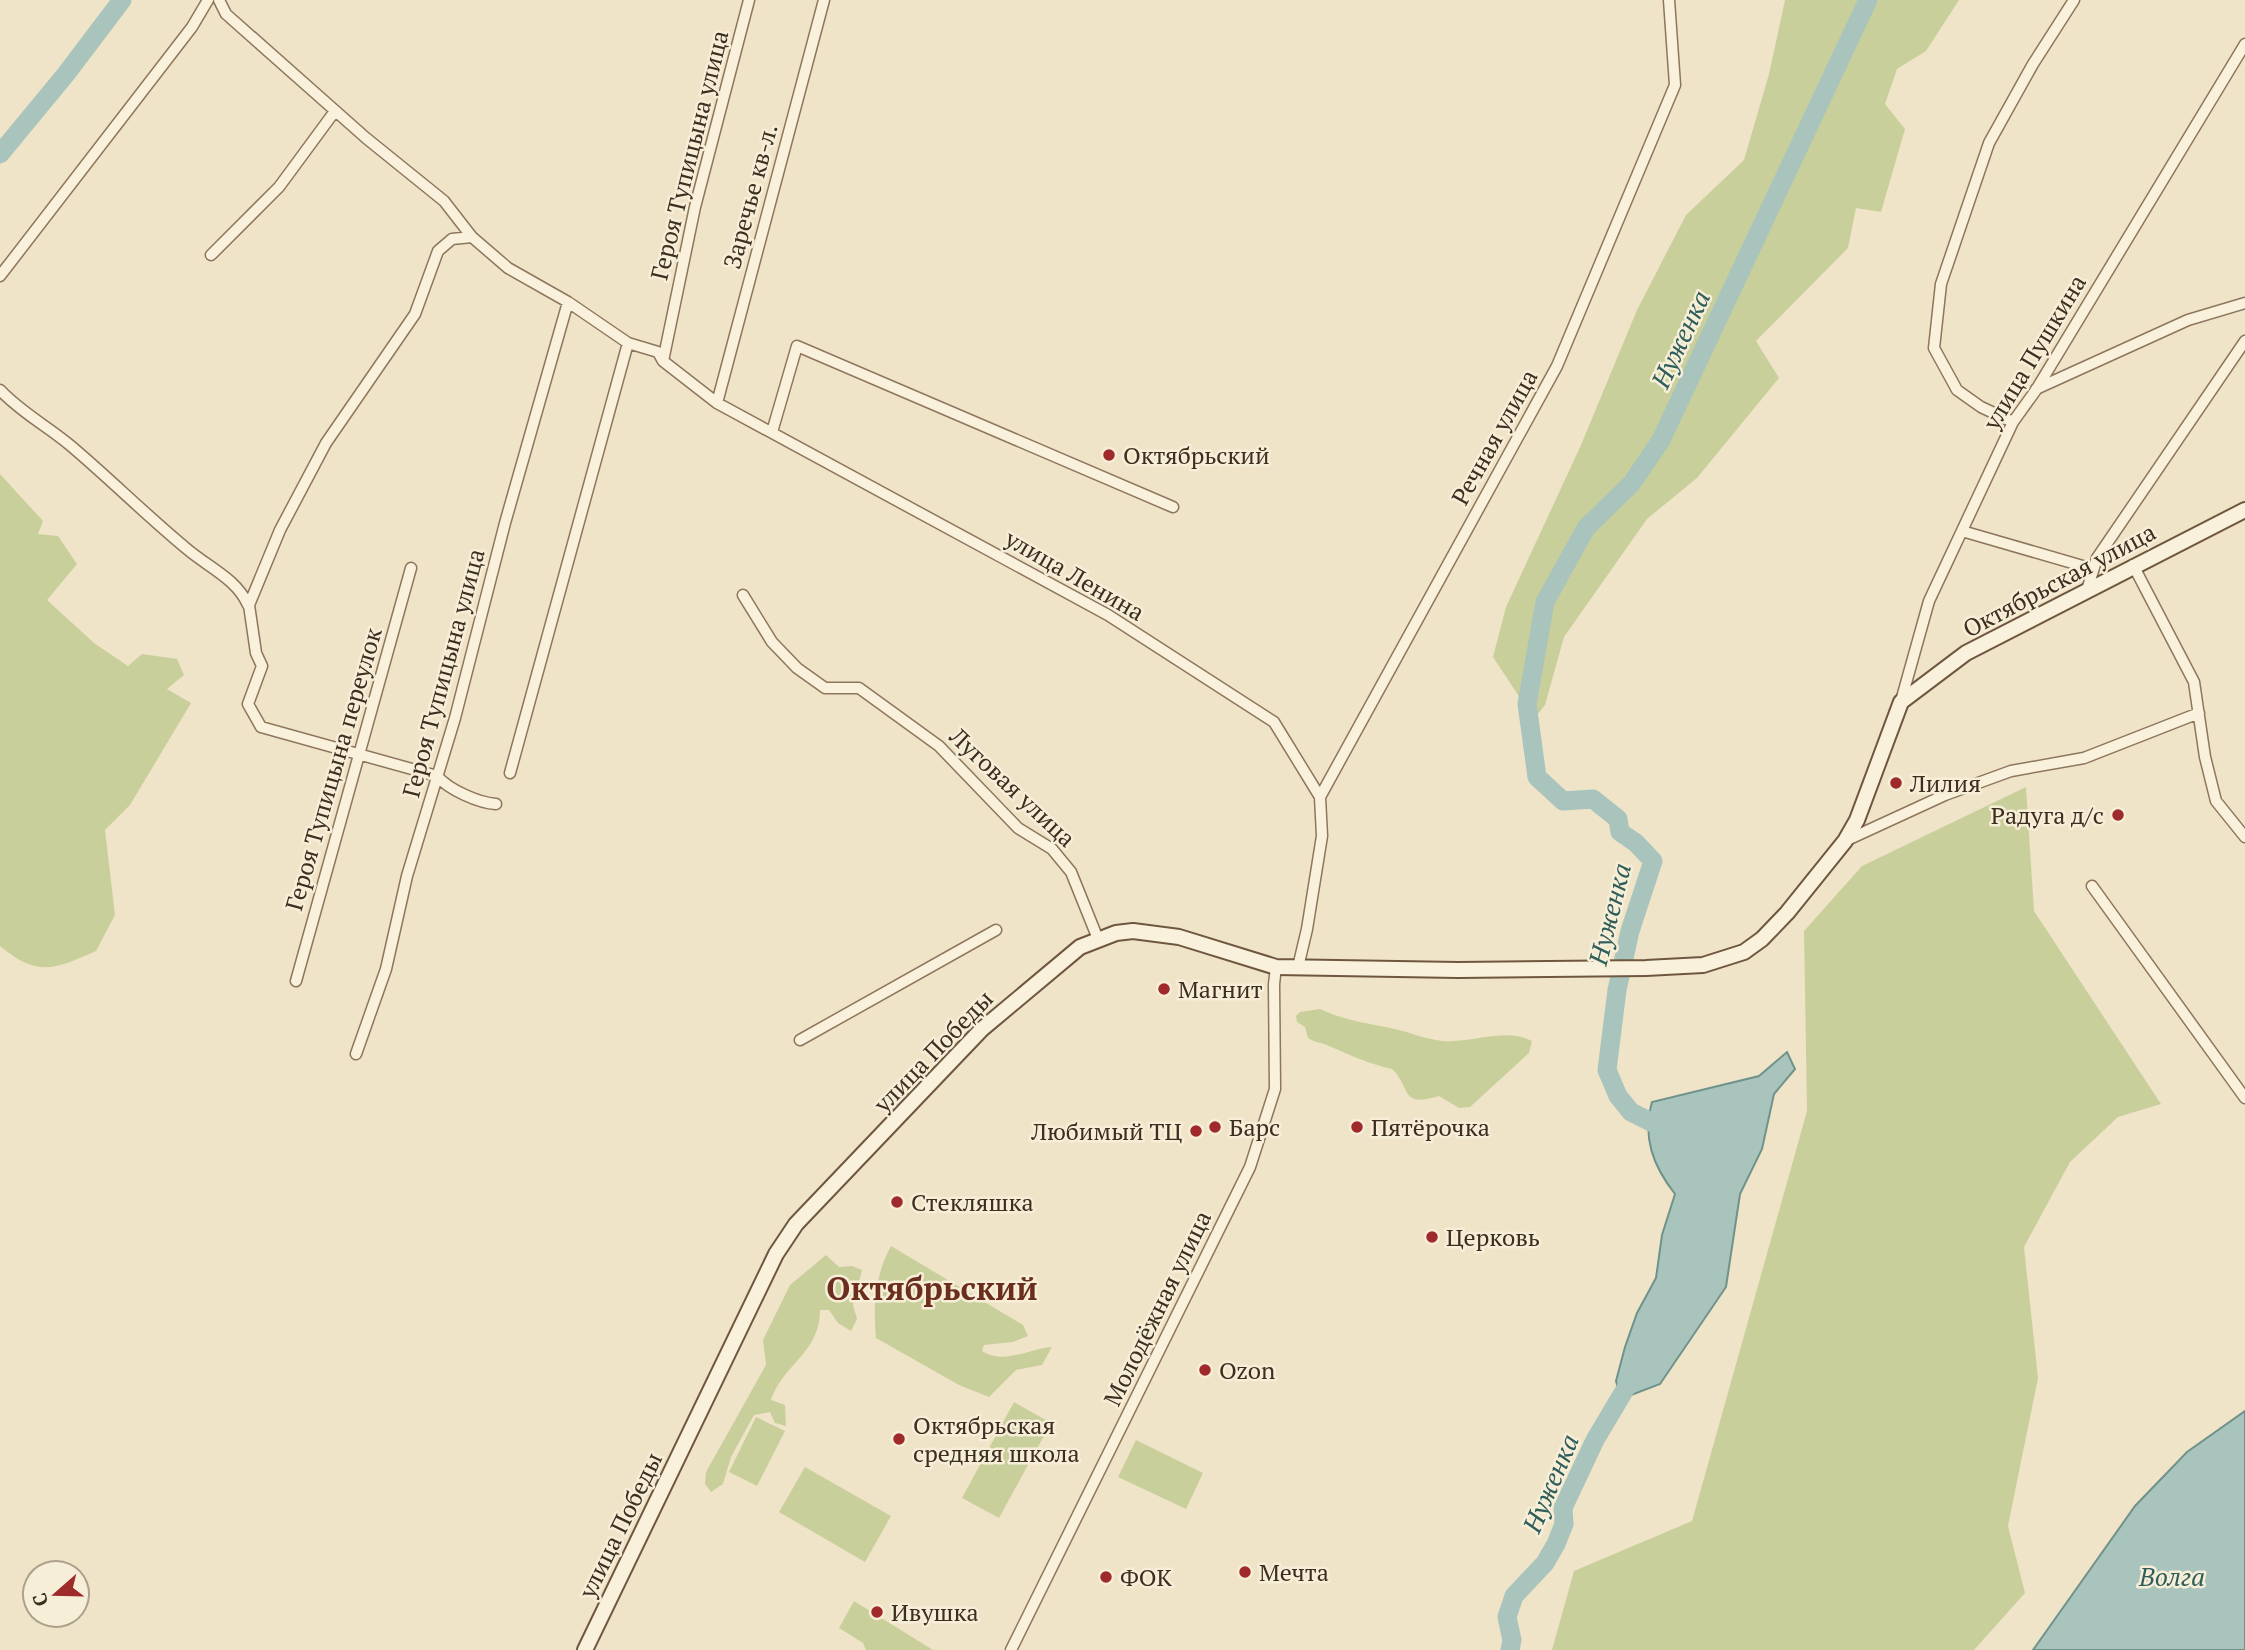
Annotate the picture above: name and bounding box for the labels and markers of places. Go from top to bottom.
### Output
place label: Октябрьский [1123,439,1270,471]
marker: Октябрьский [1101,447,1117,463]
place label: Лилия [1909,767,1981,799]
marker: Лилия [1888,775,1904,791]
place label: Радуга д/с [1991,799,2104,831]
marker: Радуга д/с [2110,807,2126,823]
place label: Магнит [1178,973,1263,1005]
marker: Магнит [1156,981,1172,997]
place label: Барс [1229,1111,1280,1143]
place label: Пятёрочка [1371,1111,1490,1143]
place label: Любимый ТЦ [1030,1115,1182,1147]
marker: Барс [1207,1119,1223,1135]
marker: Пятёрочка [1349,1119,1365,1135]
marker: Любимый ТЦ [1188,1123,1204,1139]
place label: Стекляшка [911,1186,1034,1218]
marker: Стекляшка [889,1194,905,1210]
place label: Церковь [1446,1221,1540,1253]
marker: Церковь [1424,1229,1440,1245]
place label: Ozon [1219,1354,1275,1386]
marker: Ozon [1197,1362,1213,1378]
place label: Октябрьская средняя школа [913,1409,1080,1469]
marker: Октябрьская средняя школа [891,1431,907,1447]
place label: Мечта [1259,1556,1329,1588]
place label: ФОК [1120,1561,1173,1593]
marker: Мечта [1237,1564,1253,1580]
marker: ФОК [1098,1569,1114,1585]
place label: Ивушка [891,1596,979,1628]
marker: Ивушка [869,1604,885,1620]

